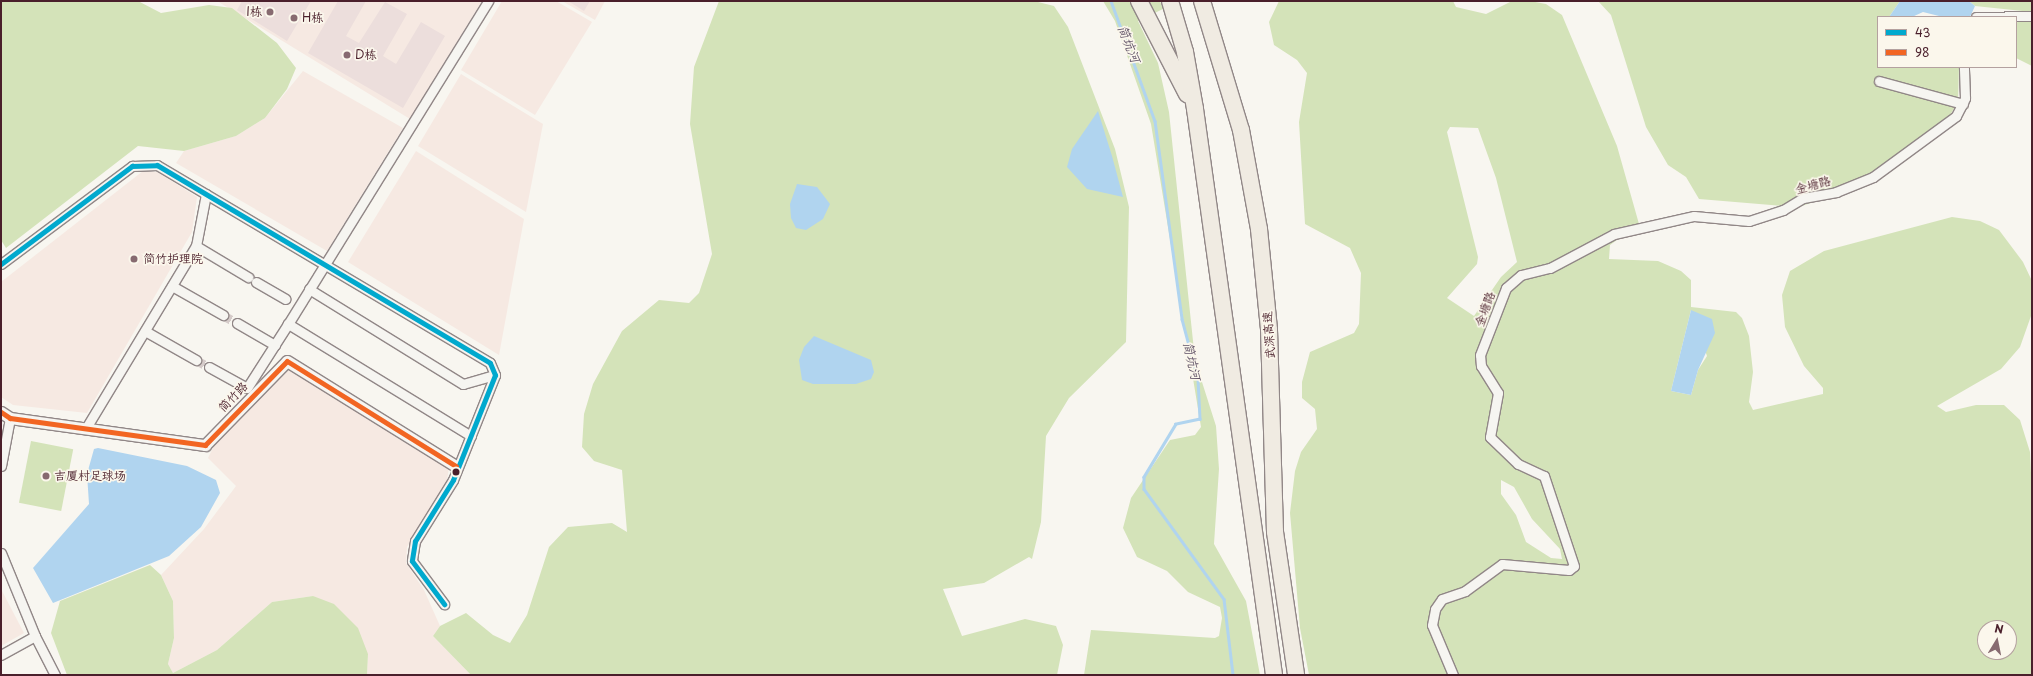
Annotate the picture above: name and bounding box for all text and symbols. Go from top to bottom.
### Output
place label: I栋 [246,5,262,19]
marker: I栋 [265,7,275,17]
place label: H栋 [302,11,323,25]
marker: H栋 [289,13,299,23]
legend [1877,16,2017,68]
water label: 简坑河 [1114,23,1144,65]
text: 43 [1915,23,1931,41]
text: 98 [1915,43,1930,61]
place label: D栋 [355,48,377,62]
marker: D栋 [342,50,352,60]
street label: 金塘路 [1794,173,1832,197]
place label: 简竹护理院 [143,252,203,266]
marker: 简竹护理院 [128,253,140,265]
street label: 金塘路 [1472,290,1498,328]
street label: 武深高速 [1260,311,1278,359]
water label: 简坑河 [1180,340,1204,382]
street label: 简竹路 [215,379,251,415]
unlabelled marker [451,467,461,477]
place label: 吉厦村足球场 [54,469,126,483]
marker: 吉厦村足球场 [41,471,51,481]
north arrow [1977,620,2017,660]
text: N [1993,620,2005,638]

